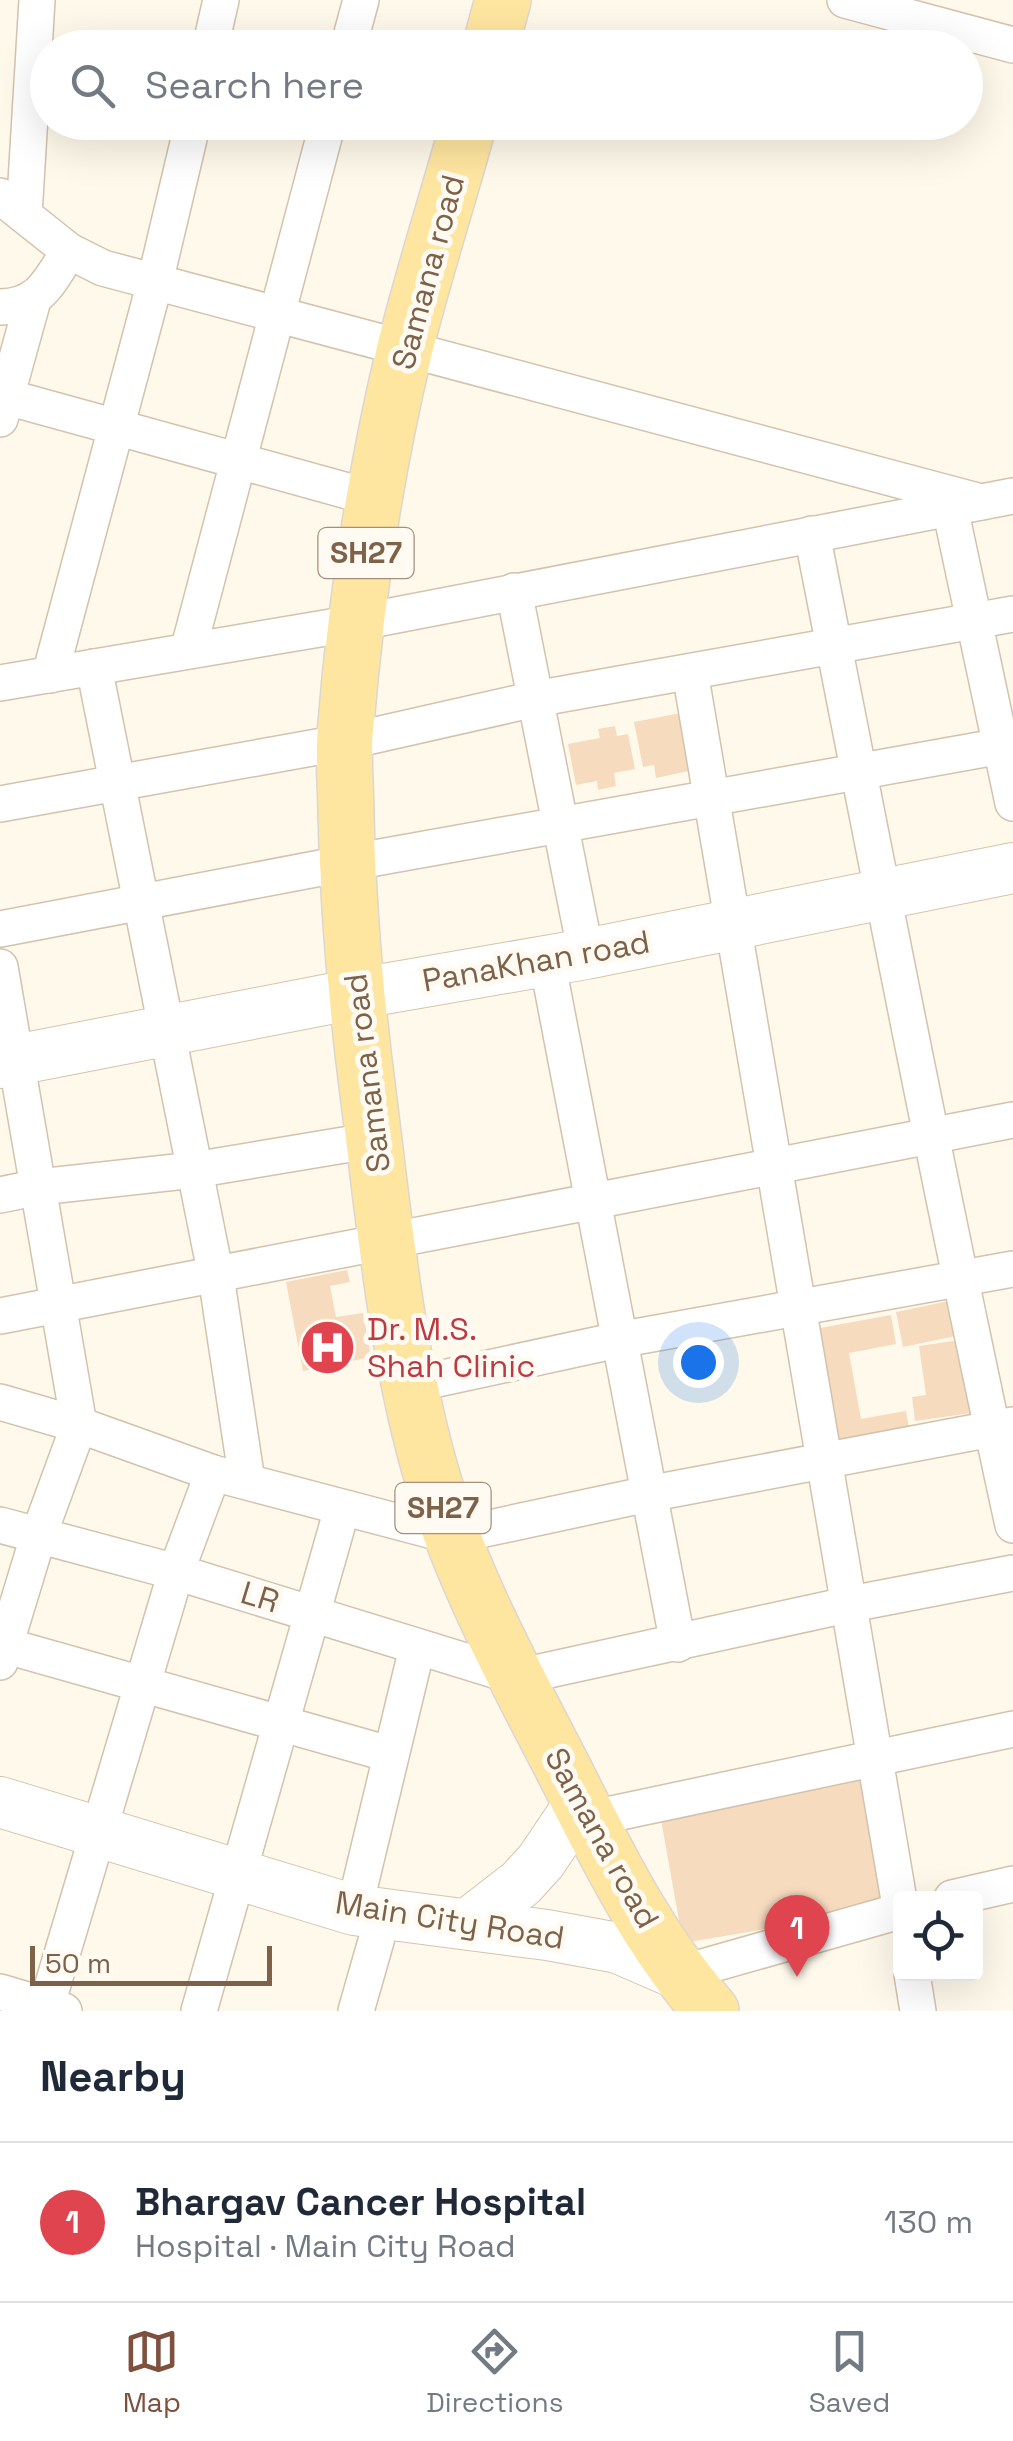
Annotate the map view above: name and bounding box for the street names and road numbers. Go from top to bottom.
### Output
street label: Samana road [383,170,473,374]
road number: SH27 [318,528,414,578]
street label: PanaKhan road [419,921,653,1001]
street label: Samana road [335,971,399,1175]
road number: SH27 [396,1483,490,1533]
street label: LR [236,1572,284,1622]
street label: Samana road [536,1741,668,1935]
street label: Main City Road [333,1882,567,1958]

